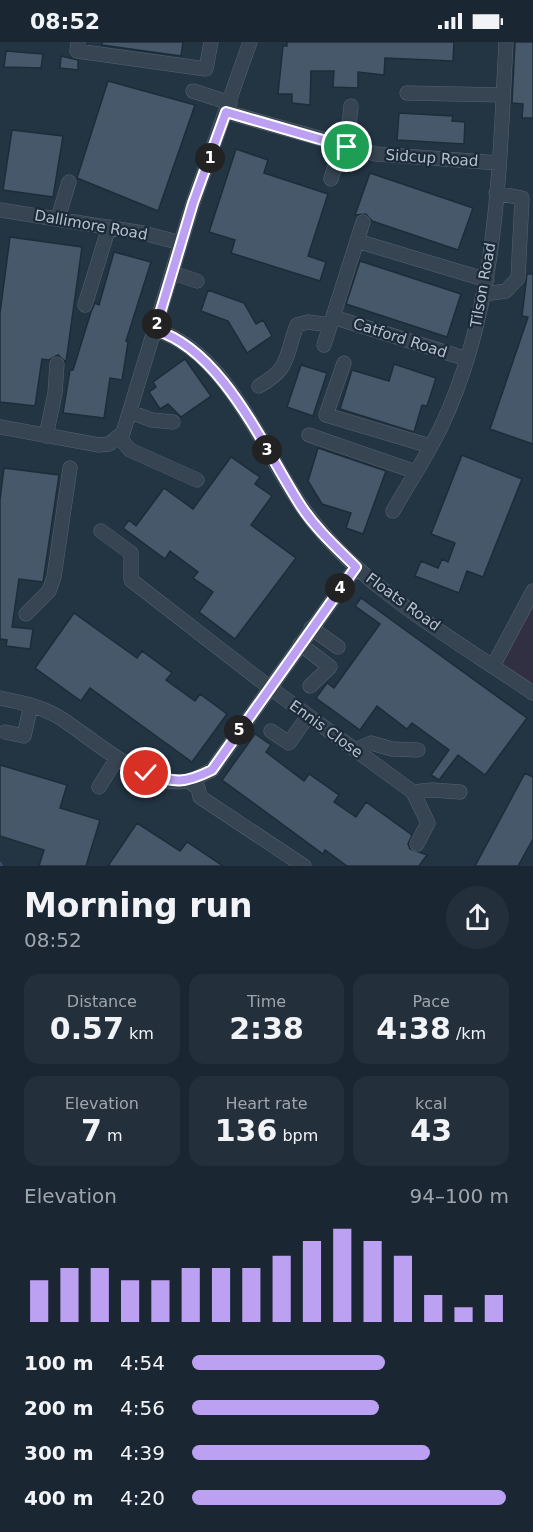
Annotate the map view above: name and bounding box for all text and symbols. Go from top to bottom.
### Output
text: 08:52 [30,9,100,34]
pin [321,121,372,172]
icon: arrive [330,130,363,163]
pin: 1 [195,143,225,173]
street label: Sidcup Road [385,146,479,170]
text: 1 [204,148,216,167]
street label: Dallimore Road [33,206,149,244]
street label: Tilson Road [467,241,499,330]
pin: 2 [142,309,172,339]
text: 2 [151,314,163,333]
street label: Catford Road [351,314,449,362]
pin: 3 [252,435,282,465]
text: 3 [261,440,273,459]
street label: Floats Road [362,569,444,635]
pin: 4 [325,573,355,603]
text: 4 [334,578,346,597]
street label: Ennis Close [286,696,366,762]
pin: 5 [224,715,254,745]
text: 5 [233,720,245,739]
pin [120,747,171,798]
icon: check [129,756,162,789]
text: Morning run [24,886,252,925]
button: share [446,886,509,949]
text: 08:52 [24,928,82,952]
text: Distance [67,992,137,1011]
text: Time [247,992,286,1011]
text: Pace [412,992,450,1011]
text: 0.57 [50,1011,124,1046]
text: 2:38 [229,1011,304,1046]
text: 4:38 [376,1011,451,1046]
text: km [124,1024,154,1043]
text: /km [451,1024,486,1043]
text: Elevation [65,1094,139,1113]
text: Heart rate [225,1094,308,1113]
text: kcal [415,1094,447,1113]
text: 7 [81,1113,102,1148]
text: 136 [215,1113,277,1148]
text: 43 [410,1113,452,1148]
text: m [102,1126,123,1145]
text: bpm [277,1126,318,1145]
text: Elevation [24,1184,117,1208]
text: 94–100 m [410,1184,509,1208]
text: 100 m [24,1351,94,1375]
text: 4:54 [120,1351,165,1375]
text: 200 m [24,1396,94,1420]
text: 4:56 [120,1396,165,1420]
text: 300 m [24,1441,94,1465]
text: 4:39 [120,1441,165,1465]
text: 400 m [24,1486,94,1510]
text: 4:20 [120,1486,165,1510]

